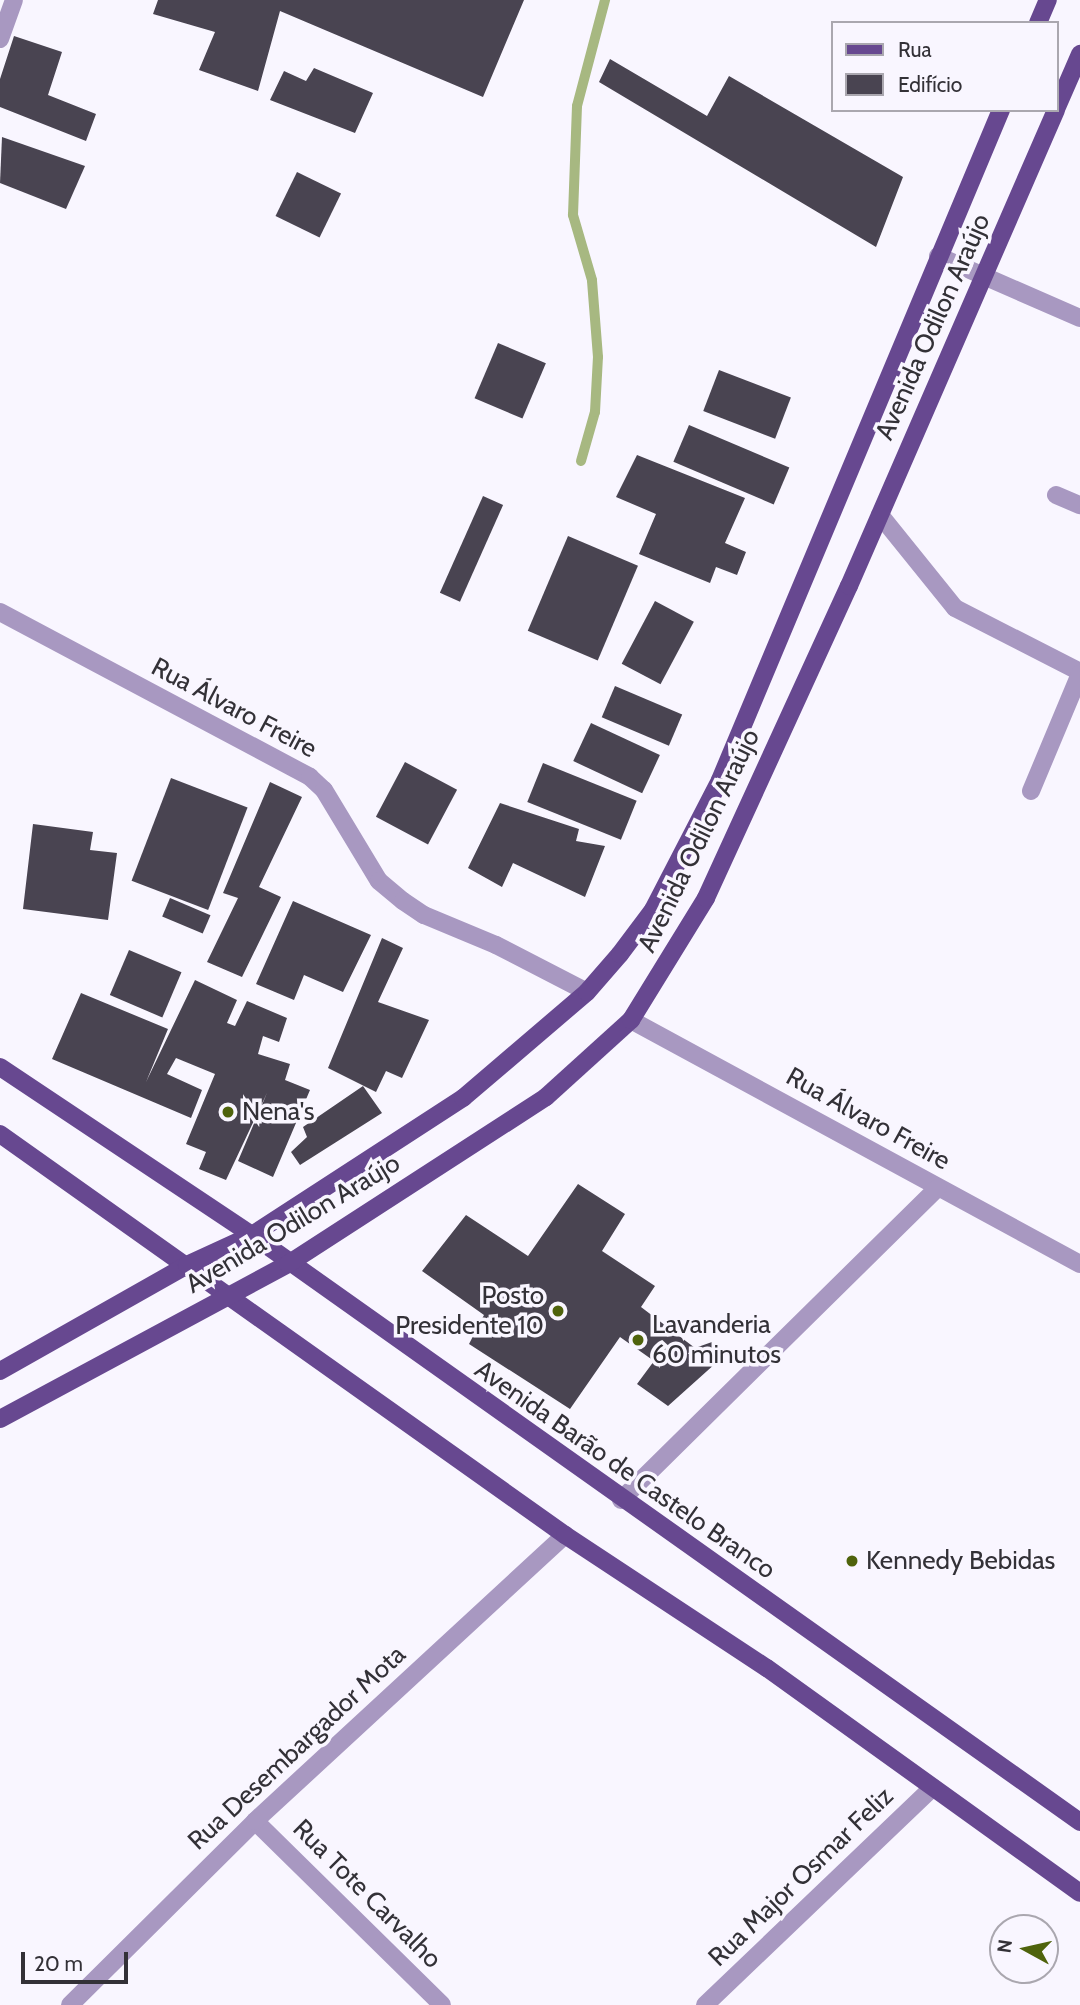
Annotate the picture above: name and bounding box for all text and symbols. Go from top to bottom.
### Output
legend [832,21,1059,112]
text: Rua [898,37,932,62]
text: Edifício [898,72,962,97]
street label: Avenida Odilon Araújo [869,209,997,445]
street label: Rua Álvaro Freire [146,651,322,765]
street label: Avenida Odilon Araújo [631,724,767,958]
street label: Rua Álvaro Freire [781,1061,955,1177]
place label: Nena's [242,1096,315,1128]
marker: Nena's [220,1104,236,1120]
street label: Avenida Odilon Araújo [180,1148,406,1300]
place label: Posto Presidente 10 [395,1280,544,1342]
marker: Posto Presidente 10 [550,1303,566,1319]
place label: Lavanderia 60 minutos [652,1309,781,1370]
marker: Lavanderia 60 minutos [630,1332,646,1348]
street label: Avenida Barão de Castelo Branco [469,1354,781,1586]
place label: Kennedy Bebidas [866,1545,1055,1577]
marker: Kennedy Bebidas [844,1553,860,1569]
street label: Rua Desembargador Mota [182,1639,412,1857]
street label: Rua Major Osmar Feliz [702,1781,900,1973]
street label: Rua Tote Carvalho [286,1813,448,1975]
north arrow [989,1914,1059,1984]
scale bar [24,1938,131,1982]
text: N [992,1938,1017,1955]
text: 20 m [34,1951,83,1976]

